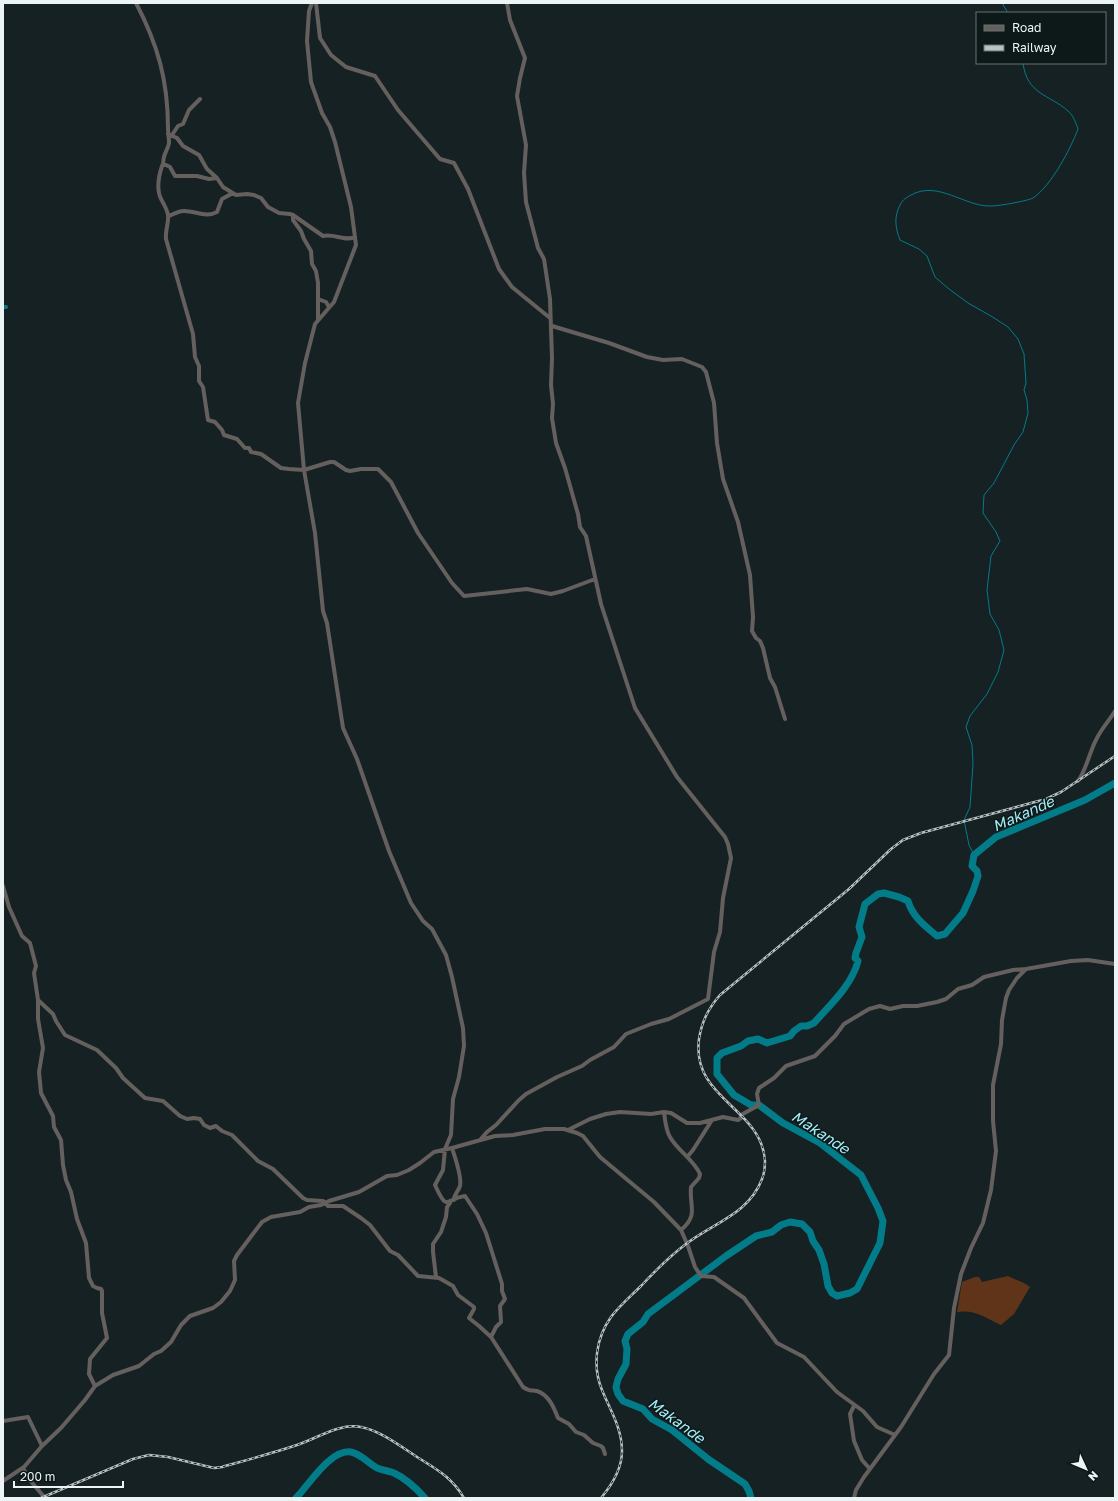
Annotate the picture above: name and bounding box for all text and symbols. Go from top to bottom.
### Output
legend [976,12,1106,64]
text: Road [1012,20,1041,35]
text: Railway [1012,40,1057,55]
water label: Makande [989,791,1058,835]
water label: Makande [789,1107,854,1158]
water label: Makande [645,1394,710,1447]
north arrow [1066,1449,1106,1489]
scale bar [14,1463,123,1489]
text: 200 m [20,1469,55,1484]
text: N [1086,1469,1101,1484]

